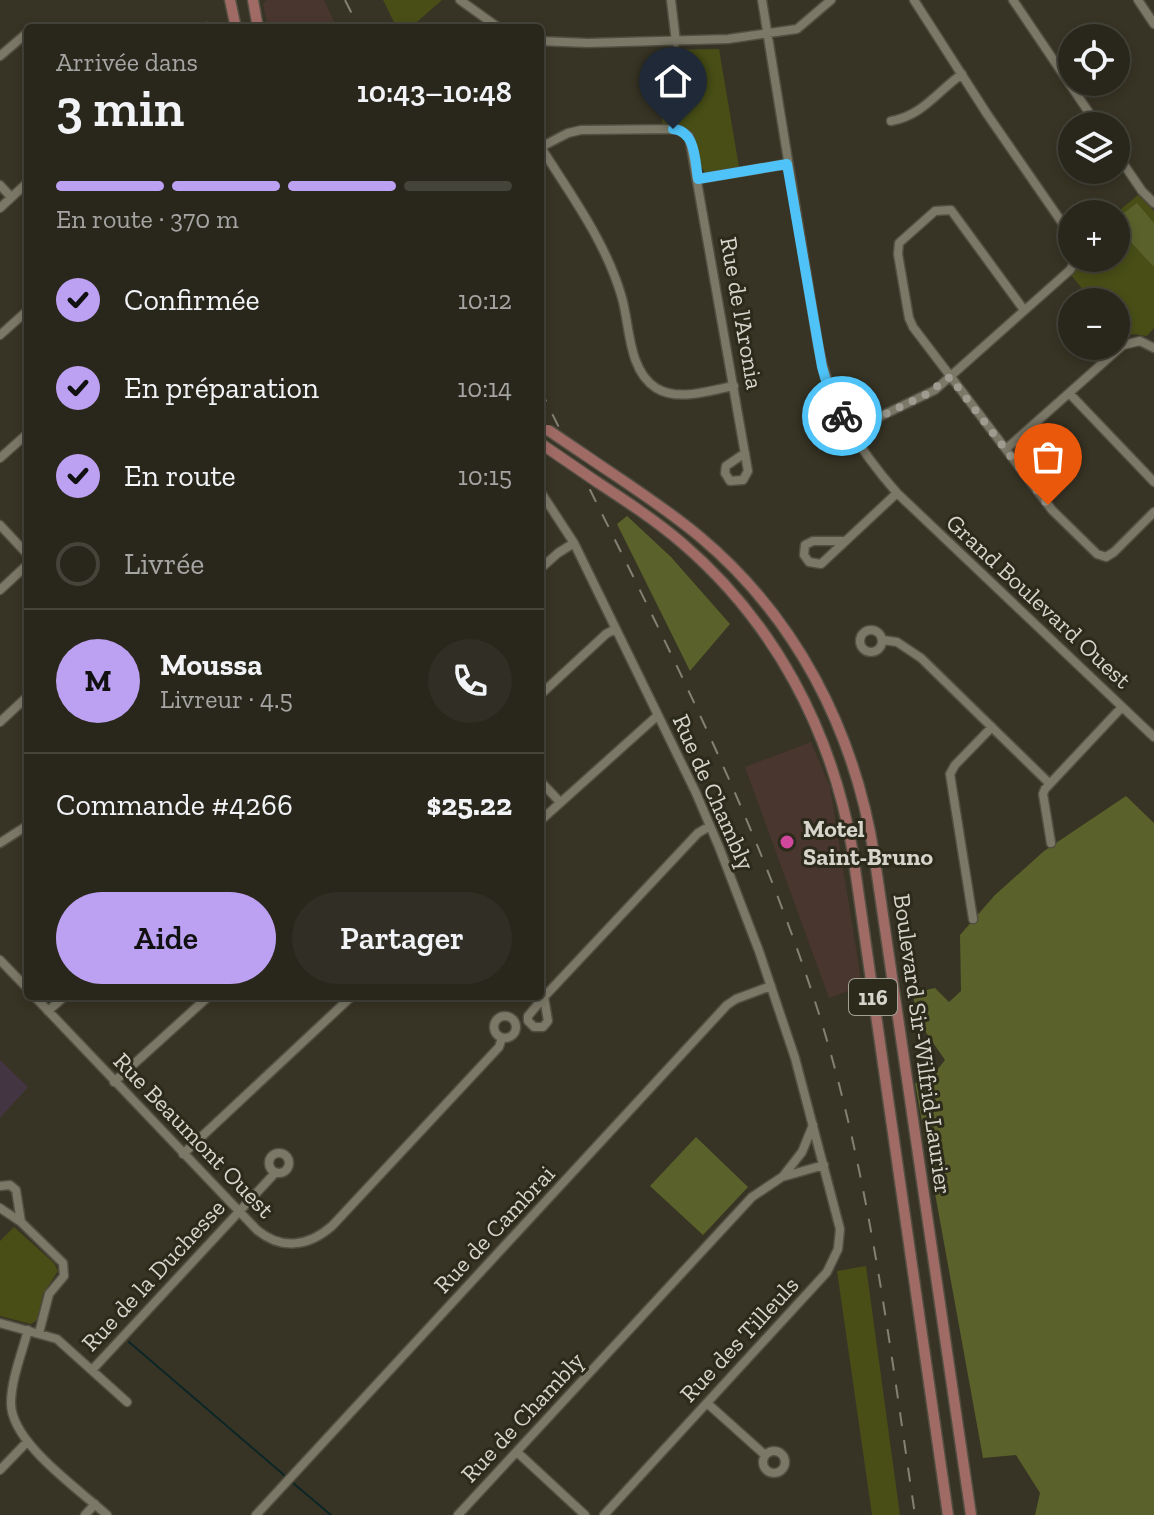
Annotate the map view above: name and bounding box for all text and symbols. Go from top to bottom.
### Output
map controls [1058,24,1130,360]
button: locate [1058,24,1130,96]
text: Arrivée dans [56,46,198,78]
pin [639,47,707,129]
icon: home [651,59,695,103]
text: 10:43–10:48 [357,74,512,110]
text: 3 min [56,77,184,139]
button: layers [1058,112,1130,184]
button: + [1058,200,1130,272]
text: En route · 370 m [56,203,239,235]
street label: Rue de l'Aronia [714,235,770,392]
icon: check [56,278,100,322]
text: Confirmée [124,282,260,318]
text: 10:12 [458,284,512,316]
button: − [1058,288,1130,360]
icon: check [56,366,100,410]
text: En préparation [124,370,319,406]
text: 10:14 [457,372,512,404]
courier [802,376,882,456]
icon: bike [820,394,864,438]
pin [1014,423,1082,505]
icon: bag [1026,435,1070,479]
icon: check [56,454,100,498]
text: En route [124,458,236,494]
text: 10:15 [458,460,512,492]
street label: Grand Boulevard Ouest [941,508,1138,694]
text: Livrée [124,546,204,582]
button: phone [428,639,512,723]
text: Moussa [160,647,262,683]
text: M [85,663,112,699]
text: Livreur · 4.5 [160,683,293,715]
street label: Rue de Chambly [667,710,762,875]
text: Commande #4266 [56,787,293,823]
text: $25.22 [426,787,512,823]
place label: Motel Saint-Bruno [803,814,933,871]
marker: Motel Saint-Bruno [778,833,796,851]
button: Aide [56,892,276,984]
button: Partager [292,892,512,984]
street label: Boulevard Sir-Wilfrid-Laurier [888,892,958,1196]
road number: 116 [849,979,897,1015]
street label: Rue Beaumont Ouest [108,1046,280,1224]
street label: Rue de Cambrai [427,1159,561,1299]
street label: Rue de la Duchesse [75,1193,231,1357]
street label: Rue des Tilleuls [673,1270,805,1408]
street label: Rue de Chambly [454,1345,590,1488]

